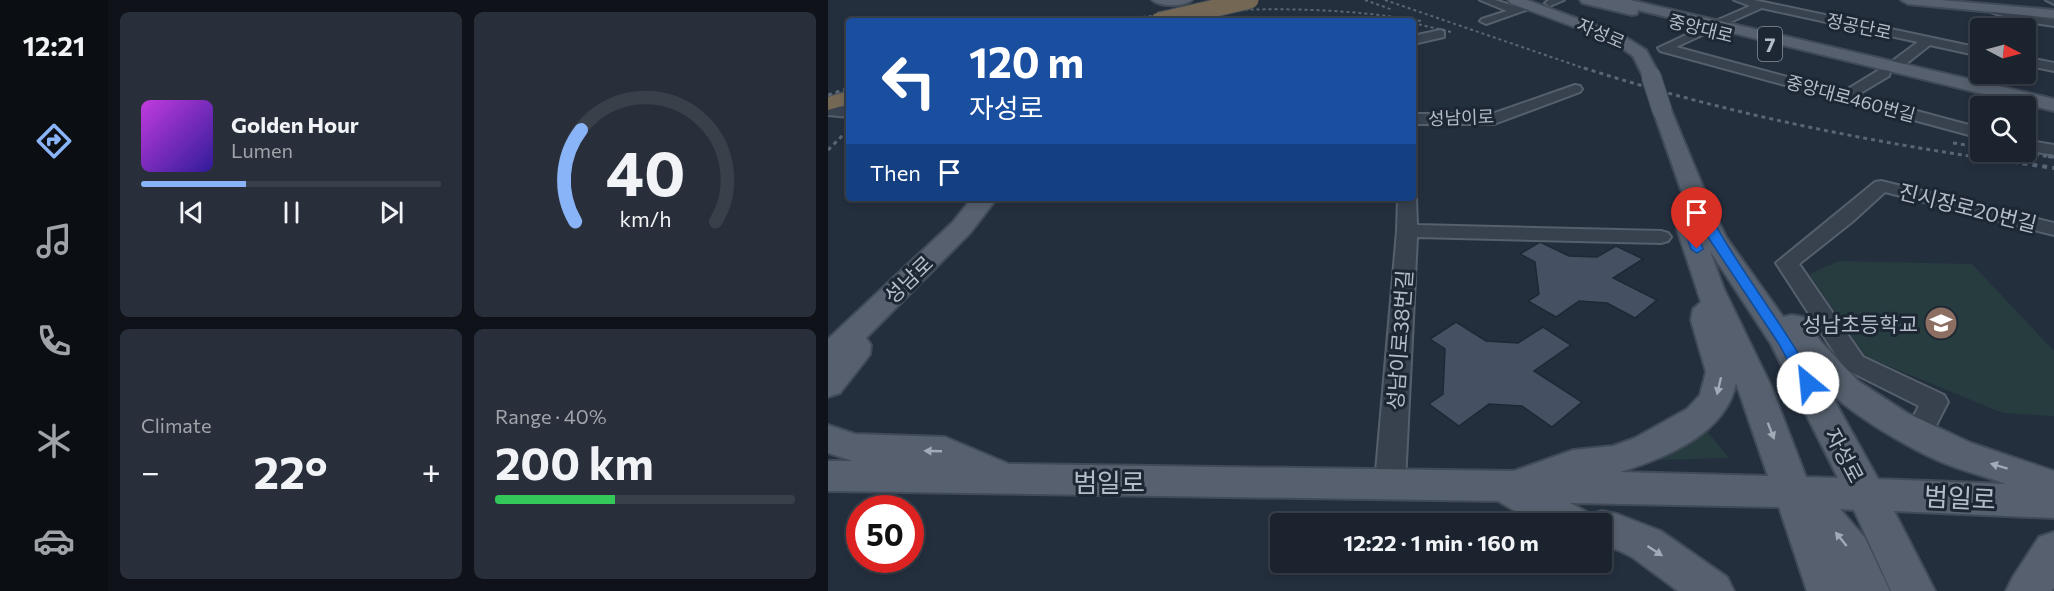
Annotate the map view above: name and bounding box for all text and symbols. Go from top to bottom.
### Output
street label: 정공단로 [1824,8,1894,44]
street label: 중앙대로 [1666,9,1736,47]
street label: 자성로 [1574,13,1628,53]
north arrow [1970,18,2036,84]
map controls [1970,18,2036,162]
road number: 7 [1758,27,1782,61]
text: 12:21 [23,29,85,62]
text: 120 m [969,35,1084,87]
icon: left [870,42,948,120]
street label: 중앙대로460번길 [1784,70,1918,126]
text: 자성로 [969,91,1044,124]
button: search [1970,96,2036,162]
street label: 성남이로 [1428,105,1494,129]
text: Golden Hour [231,111,359,138]
icon: directions [33,120,75,162]
text: 40 [605,133,685,209]
text: Lumen [231,138,293,162]
icon: arrive [933,156,966,189]
text: Then [870,159,921,186]
street label: 진시장로20번길 [1896,178,2040,236]
pin [1671,187,1722,249]
icon: previous [175,196,208,229]
icon: pause [275,196,308,229]
icon: next [375,196,408,229]
icon: arrive [1680,196,1713,229]
text: km/h [619,205,671,231]
icon: music [33,220,75,262]
street label: 성남로 [878,250,938,308]
street label: 성남이로38번길 [1382,269,1416,411]
school or university icon: 성남초등학교 [1923,305,1959,341]
place label: 성남초등학교 [1802,311,1918,336]
icon: phone [33,320,75,362]
position arrow [1776,351,1840,415]
one-way arrow [1713,377,1723,396]
text: Range · 40% [495,404,607,428]
text: Climate [141,413,211,437]
icon: climate [33,420,75,462]
one-way arrow [1766,422,1776,440]
street label: 자성로 [1820,424,1870,486]
text: 200 km [495,434,654,489]
text: 22° [254,443,328,498]
one-way arrow [924,446,943,455]
text: − [141,450,160,491]
text: + [422,450,441,491]
one-way arrow [1990,461,2008,471]
street label: 범일로 [1073,466,1145,497]
street label: 범일로 [1923,480,1997,514]
speed limit sign: 50 [846,495,924,573]
icon: car [33,520,75,562]
text: 12:22 · 1 min · 160 m [1343,529,1539,556]
one-way arrow [1836,532,1848,547]
one-way arrow [1647,545,1664,556]

